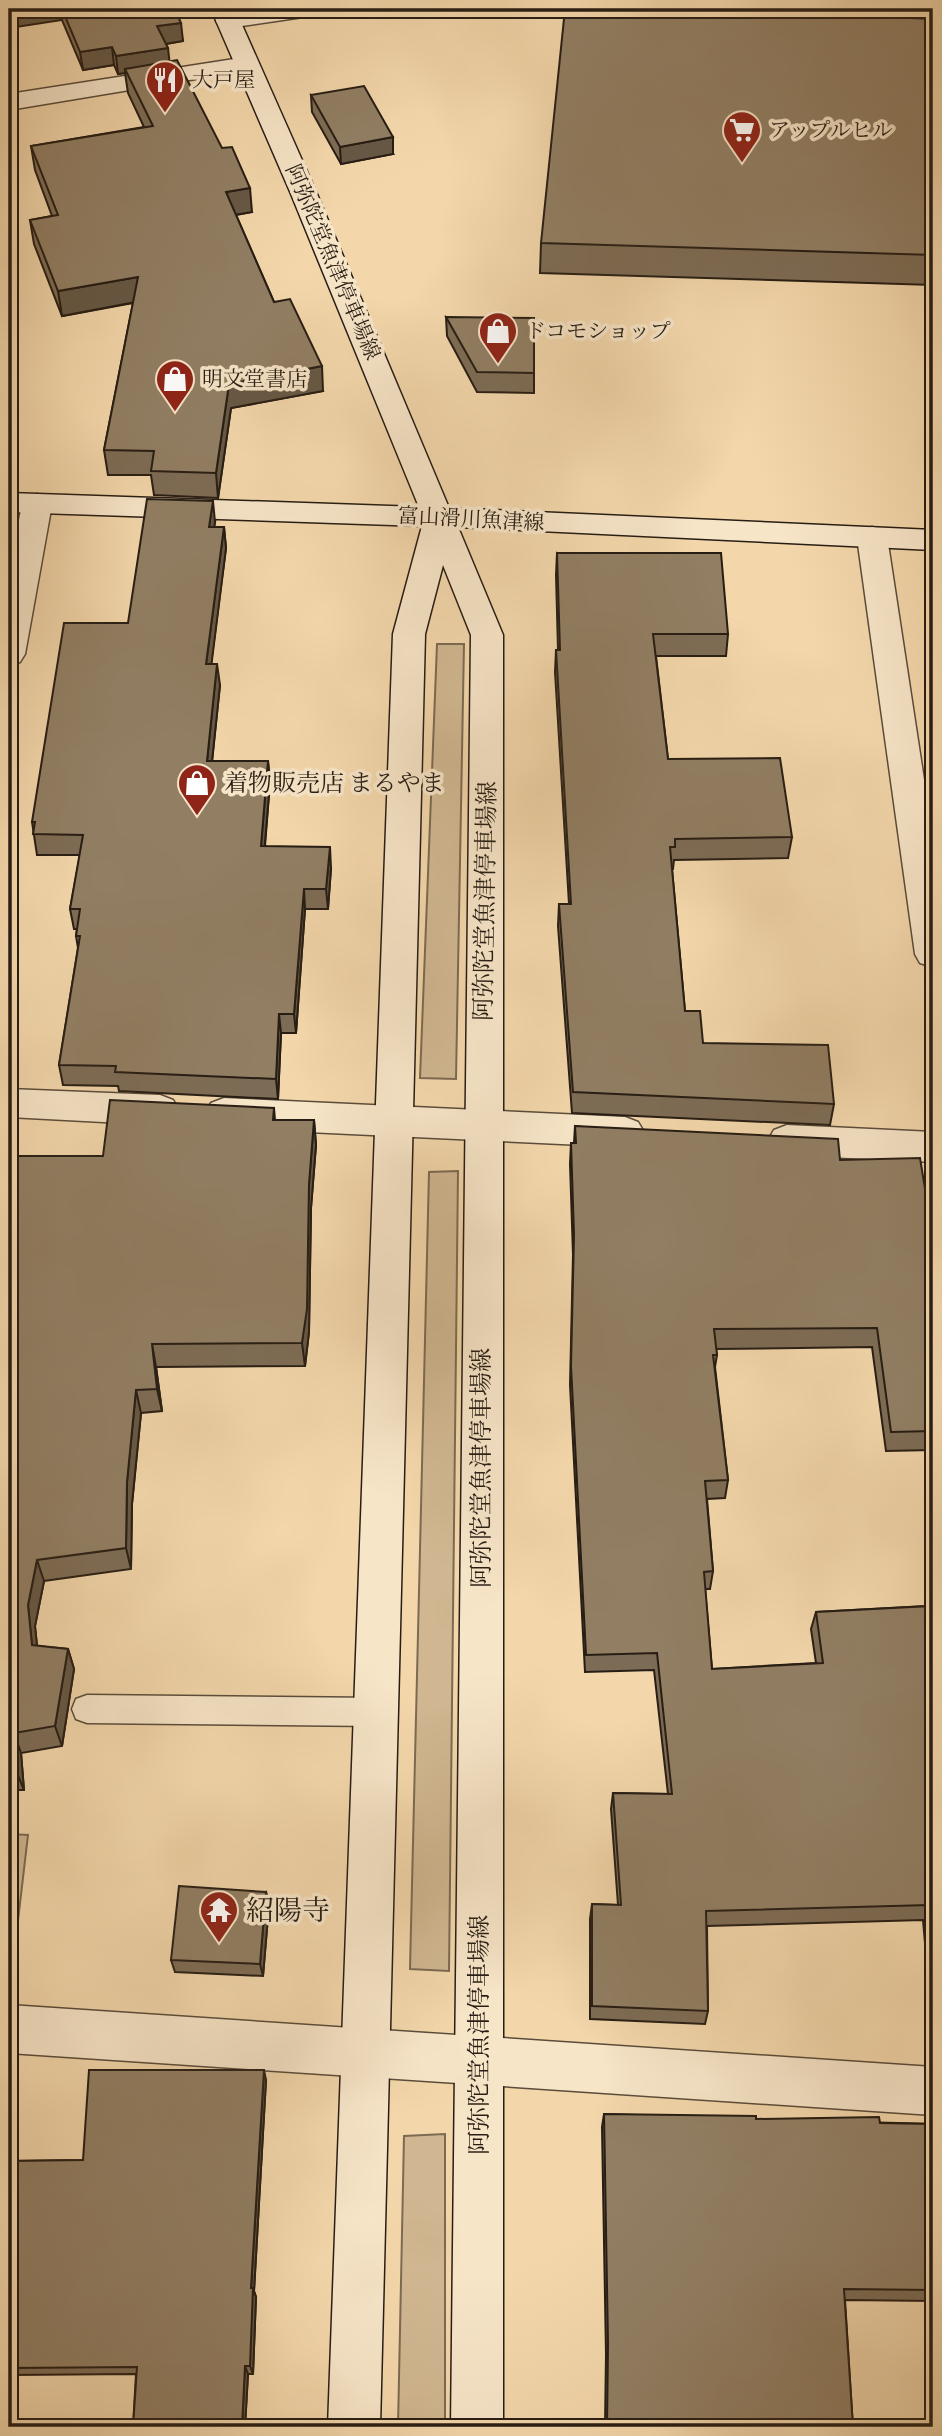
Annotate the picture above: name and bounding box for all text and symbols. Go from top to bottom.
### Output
restaurant icon: 大戸屋 [144,59,186,114]
place label: 大戸屋 [192,66,255,94]
supermarket icon: アップルヒル [721,109,763,164]
place label: アップルヒル [769,116,893,144]
street label: 阿弥陀堂魚津停車場線 [279,160,387,364]
shop icon: ドコモショップ [477,310,519,365]
place label: ドコモショップ [525,317,671,345]
shop icon: 明文堂書店 [154,358,196,413]
place label: 明文堂書店 [202,365,307,393]
street label: 富山滑川魚津線 [397,501,545,537]
shop icon: 着物販売店 まるやま [176,762,218,817]
place label: 着物販売店 まるやま [224,767,445,799]
street label: 阿弥陀堂魚津停車場線 [467,781,503,1021]
street label: 阿弥陀堂魚津停車場線 [465,1348,497,1588]
temple icon: 紹陽寺 [198,1889,240,1944]
place label: 紹陽寺 [246,1892,330,1930]
street label: 阿弥陀堂魚津停車場線 [463,1915,495,2155]

